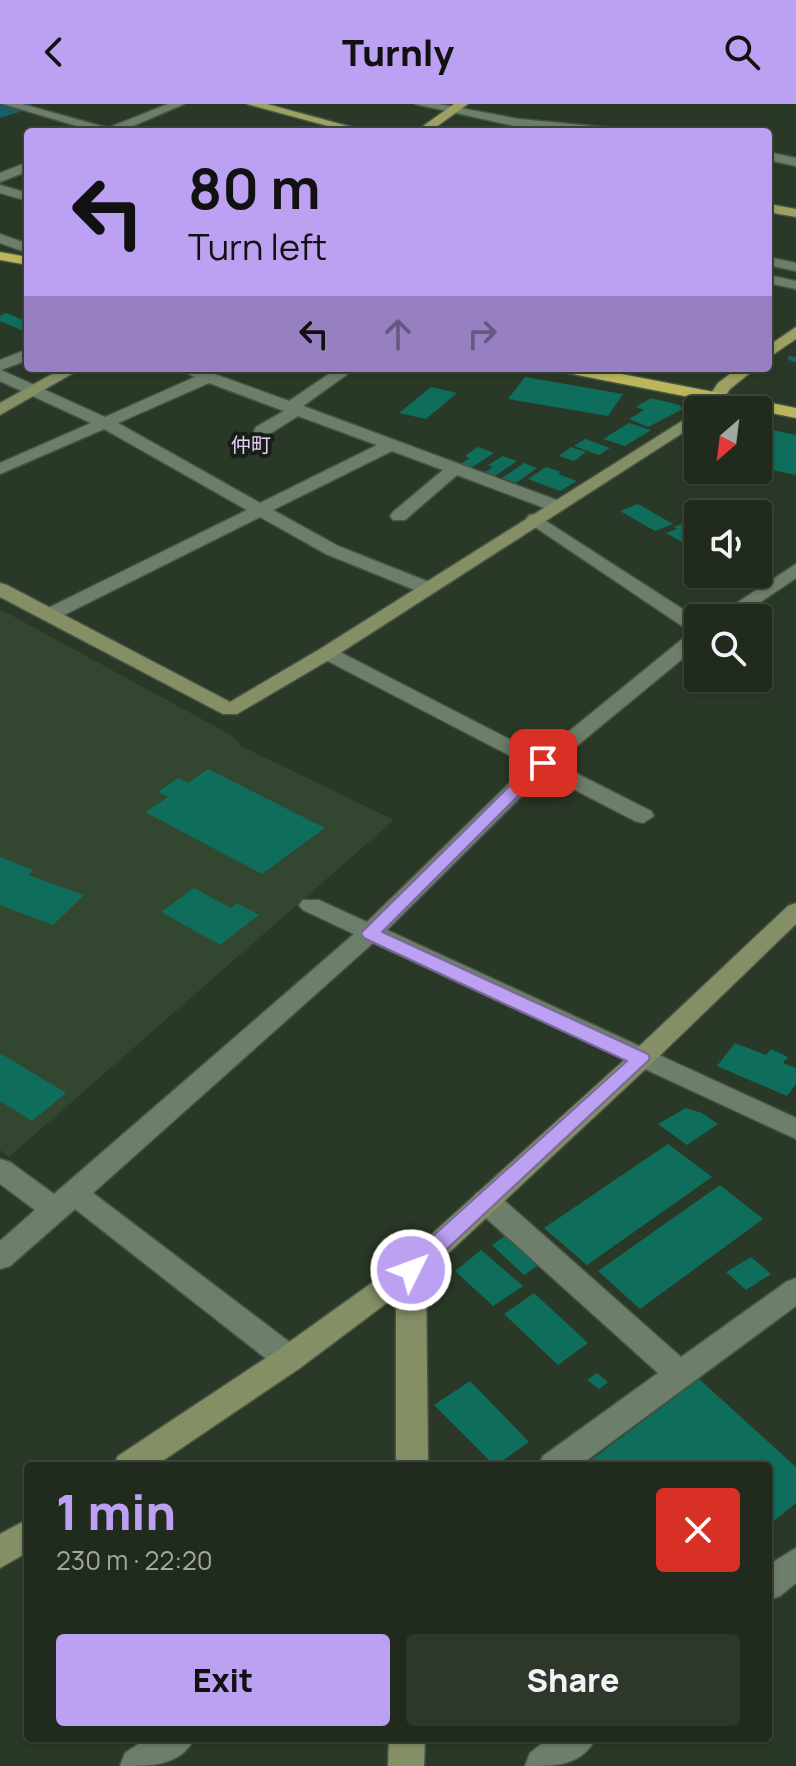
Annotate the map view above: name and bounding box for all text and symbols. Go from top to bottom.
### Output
text: Turnly [342,28,454,77]
icon: back [32,30,76,74]
icon: search [720,30,764,74]
text: 80 m [188,149,321,226]
icon: left [56,160,160,264]
text: Turn left [188,222,327,271]
icon: left [292,312,336,356]
icon: ahead [376,312,420,356]
icon: right [460,312,504,356]
north arrow [684,396,772,484]
map controls [684,396,772,692]
district label: 仲町 [231,431,271,458]
button: sound [684,500,772,588]
button: search [684,604,772,692]
pin [509,729,577,797]
icon: arrive [521,741,565,785]
position arrow [369,1228,453,1312]
text: 1 min [56,1479,176,1544]
button: close [656,1488,740,1572]
text: 230 m · 22:20 [56,1542,213,1578]
button: Exit [56,1634,390,1726]
button: Share [406,1634,740,1726]

